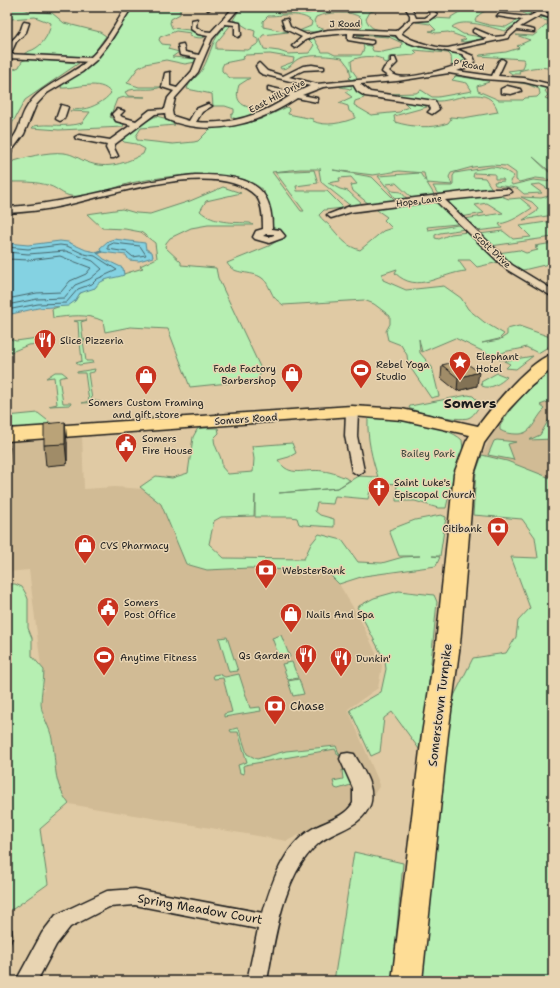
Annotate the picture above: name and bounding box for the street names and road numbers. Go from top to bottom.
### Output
street label: J Road [329,18,361,30]
street label: P Road [453,57,485,73]
street label: East Hill Drive [247,76,307,116]
street label: Hope Lane [395,192,443,210]
street label: Scott Drive [471,229,513,271]
street label: Somers Road [214,410,279,428]
street label: Somerstown Turnpike [425,642,456,767]
street label: Spring Meadow Court [136,890,264,928]

